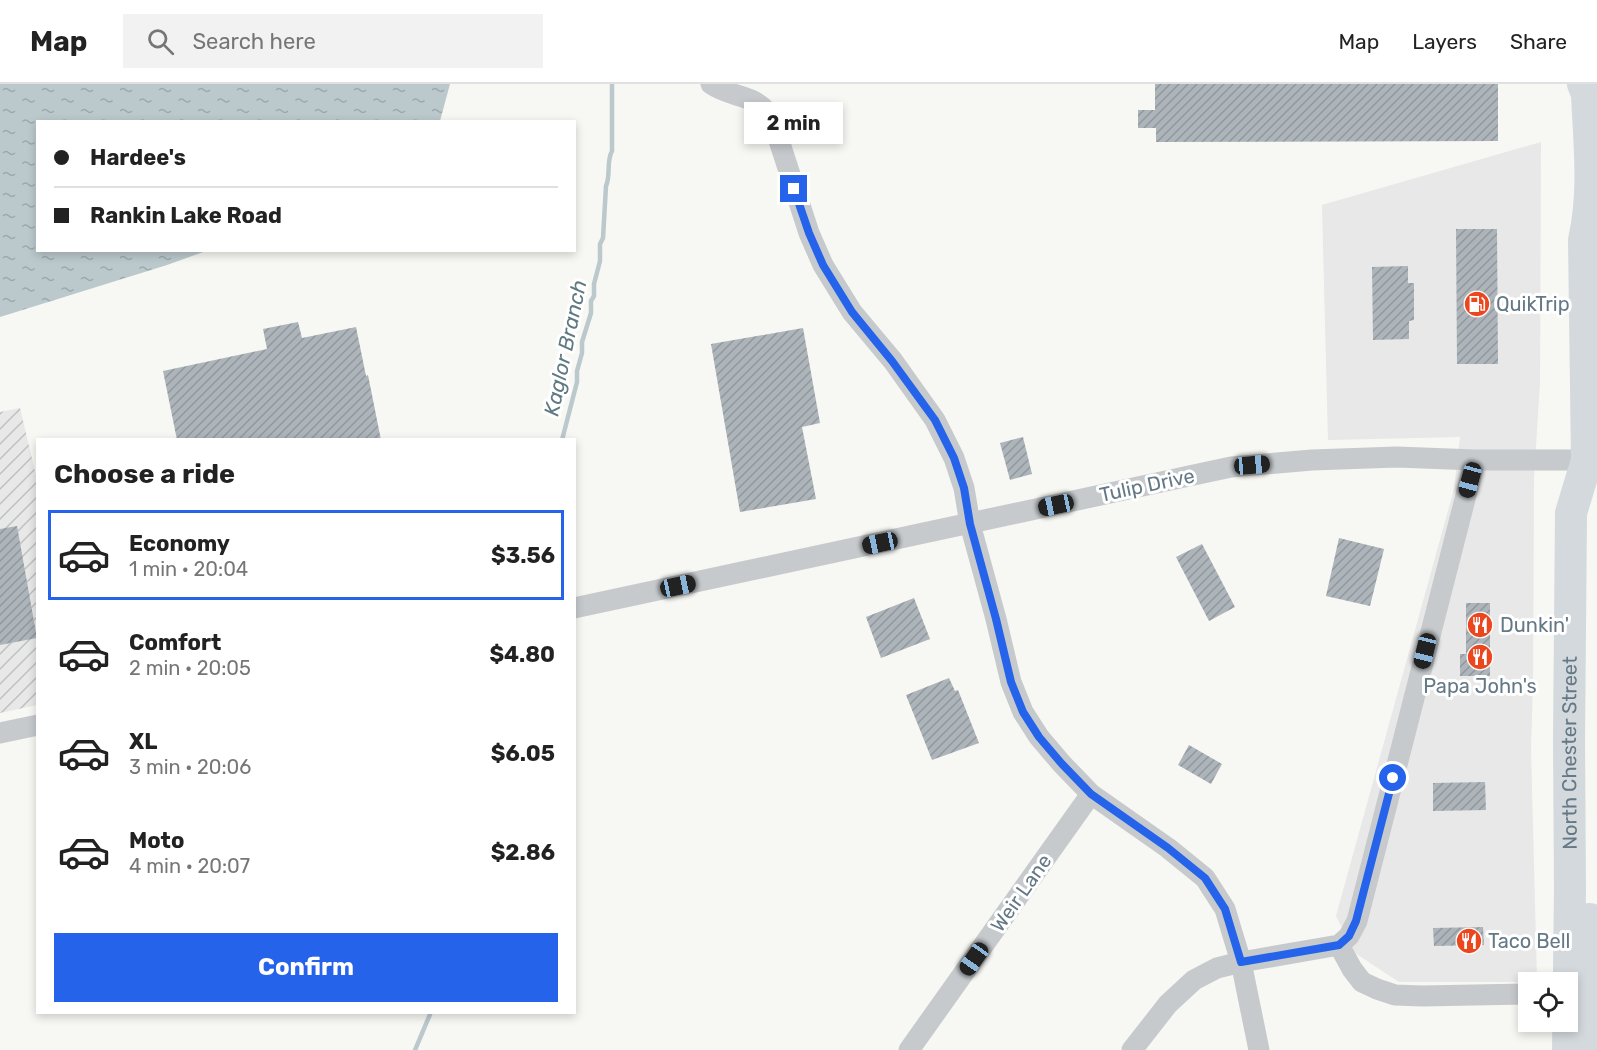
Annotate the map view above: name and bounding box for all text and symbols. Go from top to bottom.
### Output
search box [123,14,543,68]
text: Map [30,25,87,58]
icon: search [144,25,177,58]
text: Search here [192,28,316,55]
text: Map [1338,29,1379,54]
text: Layers [1412,29,1477,54]
text: Share [1510,29,1567,54]
callout: 2 min [744,102,844,144]
text: 2 min [766,111,821,135]
text: Hardee's [90,144,186,171]
route end [780,175,807,202]
text: Rankin Lake Road [90,202,282,229]
water label: Kaglor Branch [538,278,592,418]
fuel station icon: QuikTrip [1462,289,1492,319]
place label: QuikTrip [1496,292,1570,316]
car [1233,454,1271,476]
text: Choose a ride [54,458,235,490]
car [1457,460,1483,500]
street label: Tulip Drive [1097,463,1197,507]
car [1037,492,1075,518]
icon: car [57,528,111,582]
text: Economy [129,530,230,557]
car [861,530,899,556]
text: $3.56 [491,542,555,569]
text: 1 min · 20:04 [129,557,248,581]
car [659,573,697,599]
restaurant icon: Dunkin' [1465,610,1495,640]
place label: Dunkin' [1500,613,1569,637]
icon: car [57,627,111,681]
text: Comfort [129,629,221,656]
car [1412,631,1438,671]
text: $4.80 [489,641,555,668]
restaurant icon: Papa John's [1465,642,1495,672]
text: 2 min · 20:05 [129,656,251,680]
street label: North Chester Street [1557,656,1582,850]
place label: Papa John's [1423,674,1537,698]
icon: car [57,726,111,780]
text: XL [129,728,157,755]
text: $6.05 [491,740,555,767]
text: 3 min · 20:06 [129,755,251,779]
route start [1379,764,1406,791]
icon: car [57,825,111,879]
text: Moto [129,827,184,854]
text: $2.86 [491,839,555,866]
street label: Weir Lane [986,850,1056,936]
text: 4 min · 20:07 [129,854,250,878]
restaurant icon: Taco Bell [1454,926,1484,956]
place label: Taco Bell [1488,929,1570,953]
button: Confirm [54,933,558,1002]
car [956,939,992,979]
map controls [1518,972,1578,1032]
button: locate [1518,972,1578,1032]

